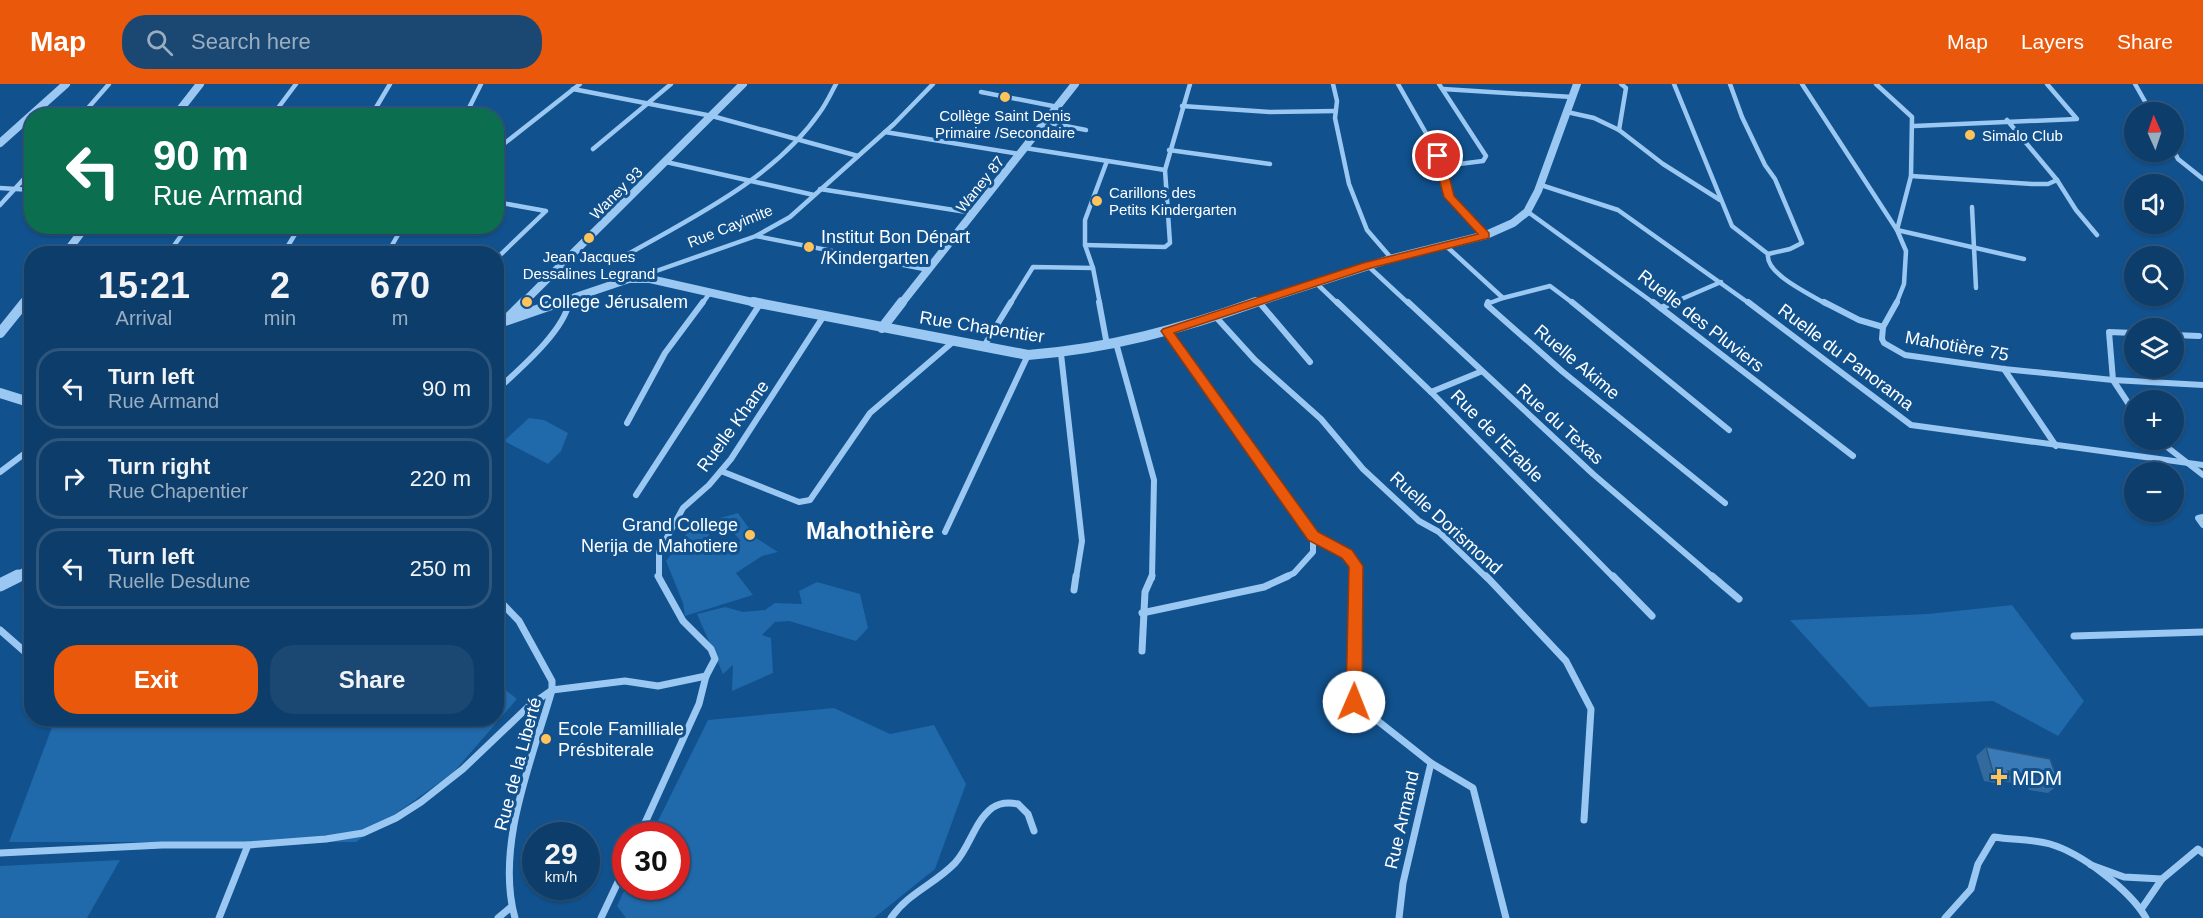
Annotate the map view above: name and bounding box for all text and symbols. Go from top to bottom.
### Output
search box [122,15,542,69]
text: Map [30,26,86,57]
icon: search [143,26,176,59]
text: Search here [191,29,311,54]
text: Map [1947,30,1988,53]
text: Layers [2021,30,2084,53]
text: Share [2117,30,2173,53]
marker: Collège Saint Denis Primaire /Secondaire [998,90,1012,104]
north arrow [2124,102,2184,162]
map controls [2124,102,2184,522]
place label: Collège Saint Denis Primaire /Secondaire [935,107,1075,141]
place label: Simalo Club [1982,127,2063,144]
marker: Simalo Club [1963,128,1977,142]
pin [1412,130,1463,181]
icon: left [54,132,132,210]
text: 90 m [153,132,249,179]
icon: arrive [1421,139,1454,172]
street label: Waney 87 [952,153,1008,215]
street label: Waney 93 [586,163,646,223]
button: sound [2124,174,2184,234]
text: Rue Armand [153,181,303,211]
place label: Carillons des Petits Kindergarten [1109,184,1237,218]
marker: Carillons des Petits Kindergarten [1090,194,1104,208]
street label: Rue Cayimite [685,201,775,251]
place label: Institut Bon Départ /Kindergarten [821,227,970,268]
marker: Jean Jacques Dessalines Legrand [582,231,596,245]
marker: Institut Bon Départ /Kindergarten [802,240,816,254]
button: search [2124,246,2184,306]
place label: Jean Jacques Dessalines Legrand [523,248,655,282]
text: 15:21 [98,265,190,306]
text: 2 [270,265,290,306]
text: 670 [370,265,430,306]
street label: Ruelle des Pluviers [1634,266,1768,376]
place label: College Jérusalem [539,292,688,312]
marker: College Jérusalem [520,295,534,309]
street label: Ruelle du Panorama [1774,300,1918,415]
text: Arrival [116,307,172,329]
text: min [264,307,296,329]
text: m [392,307,408,329]
street label: Rue Chapentier [918,307,1046,347]
button: layers [2124,318,2184,378]
street label: Ruelle Akime [1530,321,1624,403]
street label: Mahotière 75 [1904,327,2010,365]
text: Turn left [108,364,194,389]
icon: left [57,372,90,405]
text: 90 m [422,376,471,401]
street label: Ruelle Khane [693,376,773,476]
street label: Rue du Texas [1513,380,1607,468]
street label: Rue de l'Erable [1447,386,1547,486]
text: Rue Armand [108,390,219,412]
button: + [2124,390,2184,450]
text: Turn right [108,454,210,479]
icon: right [57,462,90,495]
button: − [2124,462,2184,522]
text: 220 m [410,466,471,491]
street label: Ruelle Dorismond [1386,468,1506,578]
text: Rue Chapentier [108,480,248,502]
place label: Grand College Nerija de Mahotiere [581,515,738,556]
district label: Mahothière [806,517,934,544]
marker: Grand College Nerija de Mahotiere [743,528,757,542]
text: Turn left [108,544,194,569]
icon: left [57,552,90,585]
text: 250 m [410,556,471,581]
text: Ruelle Desdune [108,570,250,592]
button: Exit [54,645,258,714]
button: Share [270,645,474,714]
position arrow [1322,670,1386,734]
street label: Rue de la Liberté [491,695,545,833]
place label: Ecole Familliale Présbiterale [558,719,684,760]
marker: Ecole Familliale Présbiterale [539,732,553,746]
place label: MDM [2012,766,2062,789]
marker: MDM [1990,768,2008,786]
street label: Rue Armand [1381,769,1423,871]
speed limit sign: 30 [612,822,690,900]
text: 29 [544,837,578,870]
text: km/h [545,868,577,885]

